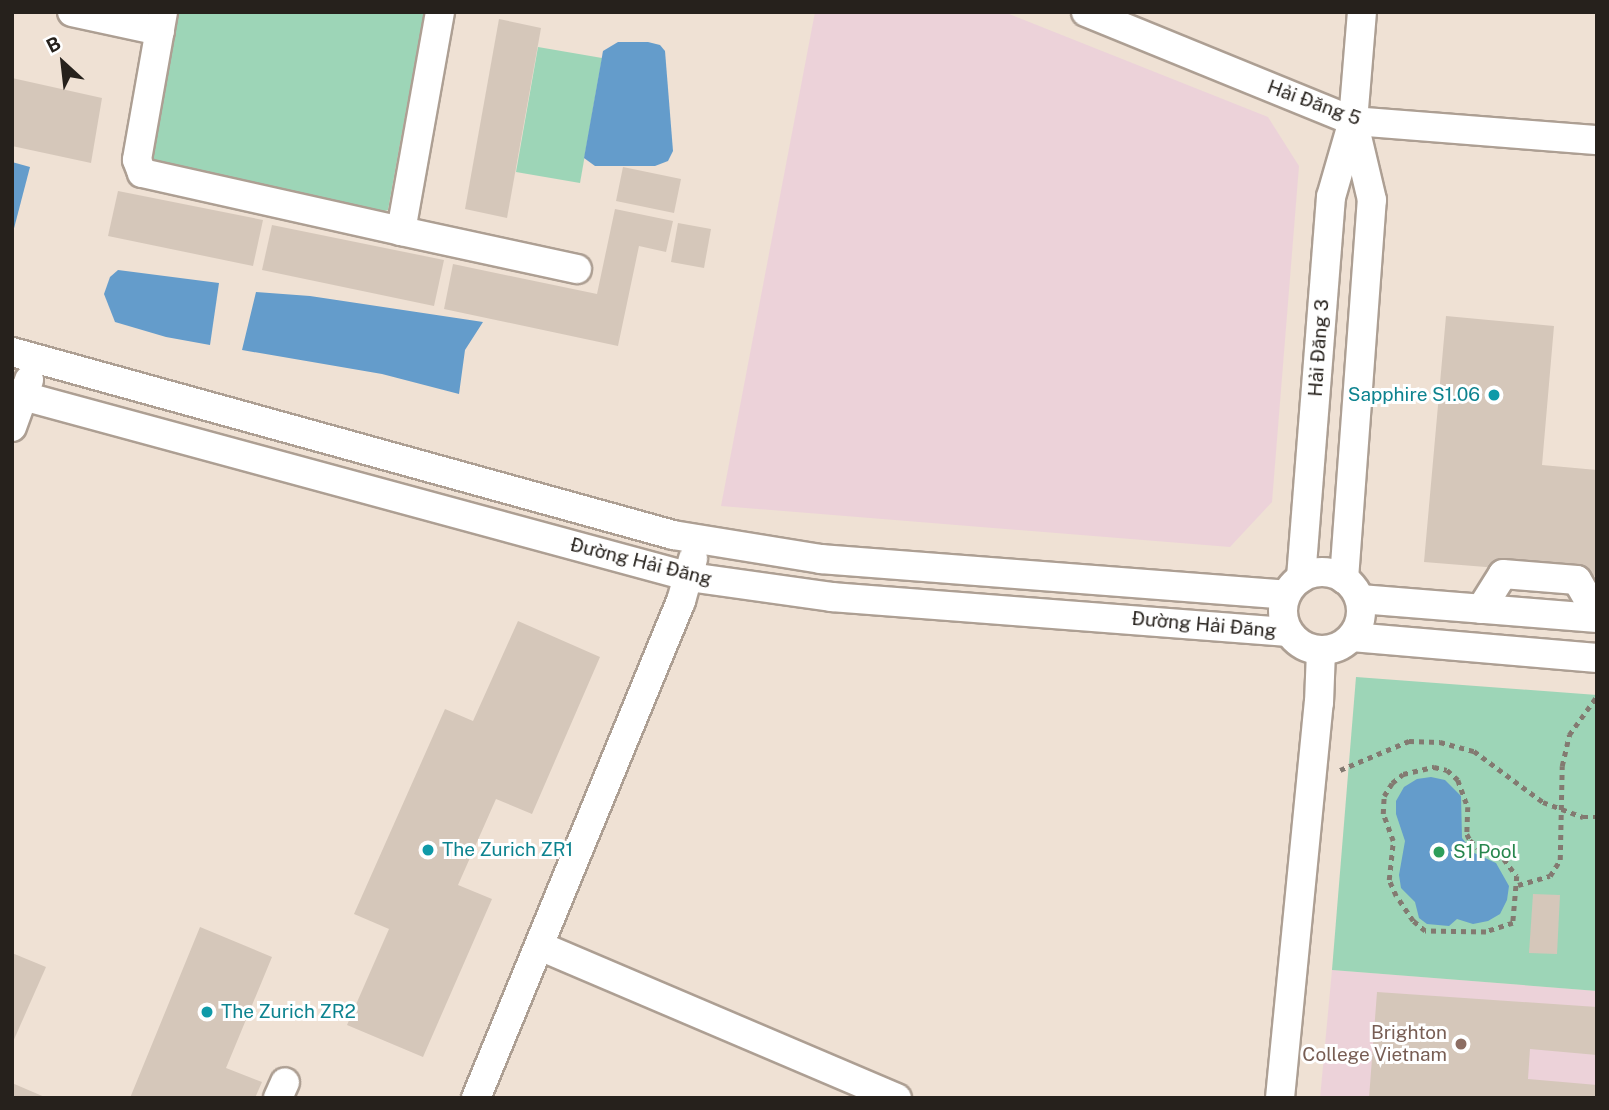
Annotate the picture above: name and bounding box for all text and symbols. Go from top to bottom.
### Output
north arrow [28,28,98,98]
text: B [43,32,64,57]
street label: Hải Đăng 5 [1264,76,1364,130]
street label: Hải Đăng 3 [1304,299,1334,397]
place label: Sapphire S1.06 [1348,384,1480,406]
marker: Sapphire S1.06 [1486,387,1502,403]
street label: Đường Hải Đăng [568,533,714,591]
street label: Đường Hải Đăng [1131,607,1277,643]
place label: The Zurich ZR1 [442,839,573,861]
place label: S1 Pool [1453,841,1517,863]
marker: The Zurich ZR1 [420,842,436,858]
marker: S1 Pool [1431,844,1447,860]
place label: The Zurich ZR2 [221,1001,356,1023]
marker: The Zurich ZR2 [199,1004,215,1020]
place label: Brighton College Vietnam [1302,1022,1447,1066]
marker: Brighton College Vietnam [1453,1036,1469,1052]

